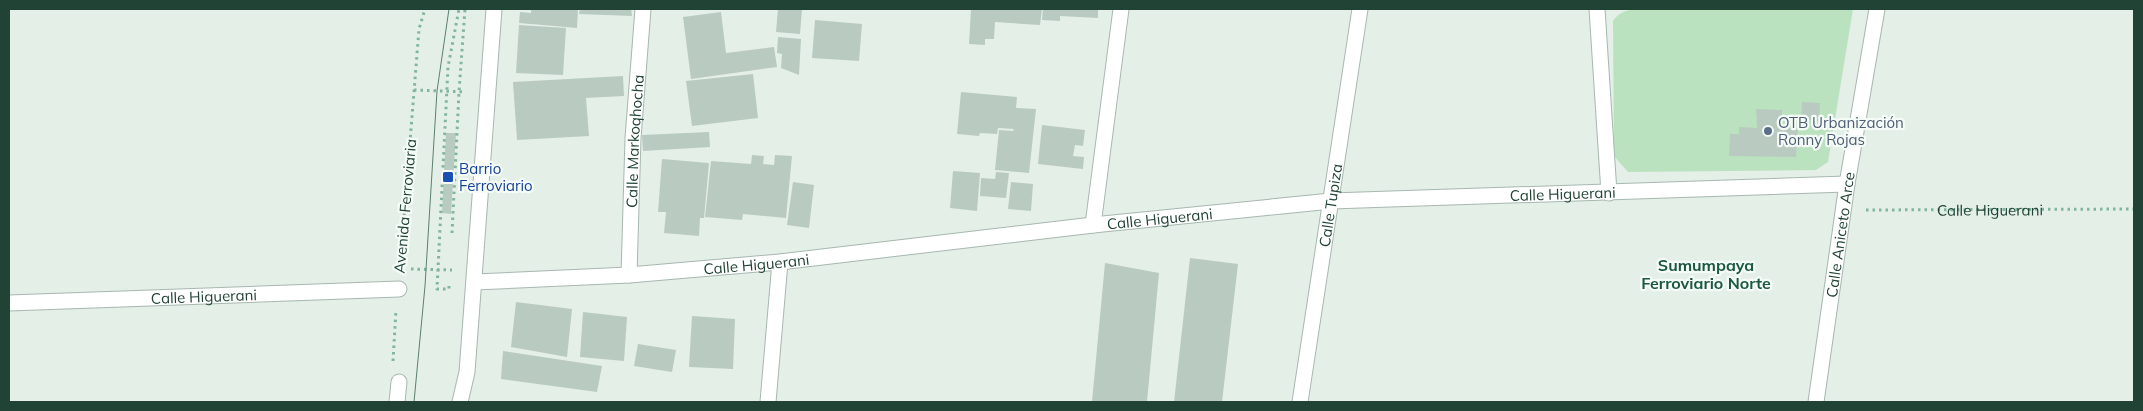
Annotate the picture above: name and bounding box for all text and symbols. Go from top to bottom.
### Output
street label: Calle Markoqhocha [621,74,647,208]
place label: OTB Urbanización Ronny Rojas [1778,113,1904,149]
marker: OTB Urbanización Ronny Rojas [1762,125,1774,137]
street label: Avenida Ferroviaria [390,138,420,274]
place label: Barrio Ferroviario [459,159,533,195]
street label: Calle Tupiza [1314,162,1346,248]
marker: Barrio Ferroviario [441,170,455,184]
street label: Calle Aniceto Arce [1821,170,1858,299]
street label: Calle Higuerani [1509,182,1616,205]
street label: Calle Higuerani [1937,200,2043,219]
street label: Calle Higuerani [1106,203,1213,233]
street label: Calle Higuerani [703,249,810,278]
district label: Sumumpaya Ferroviario Norte [1641,255,1771,293]
street label: Calle Higuerani [151,285,257,307]

